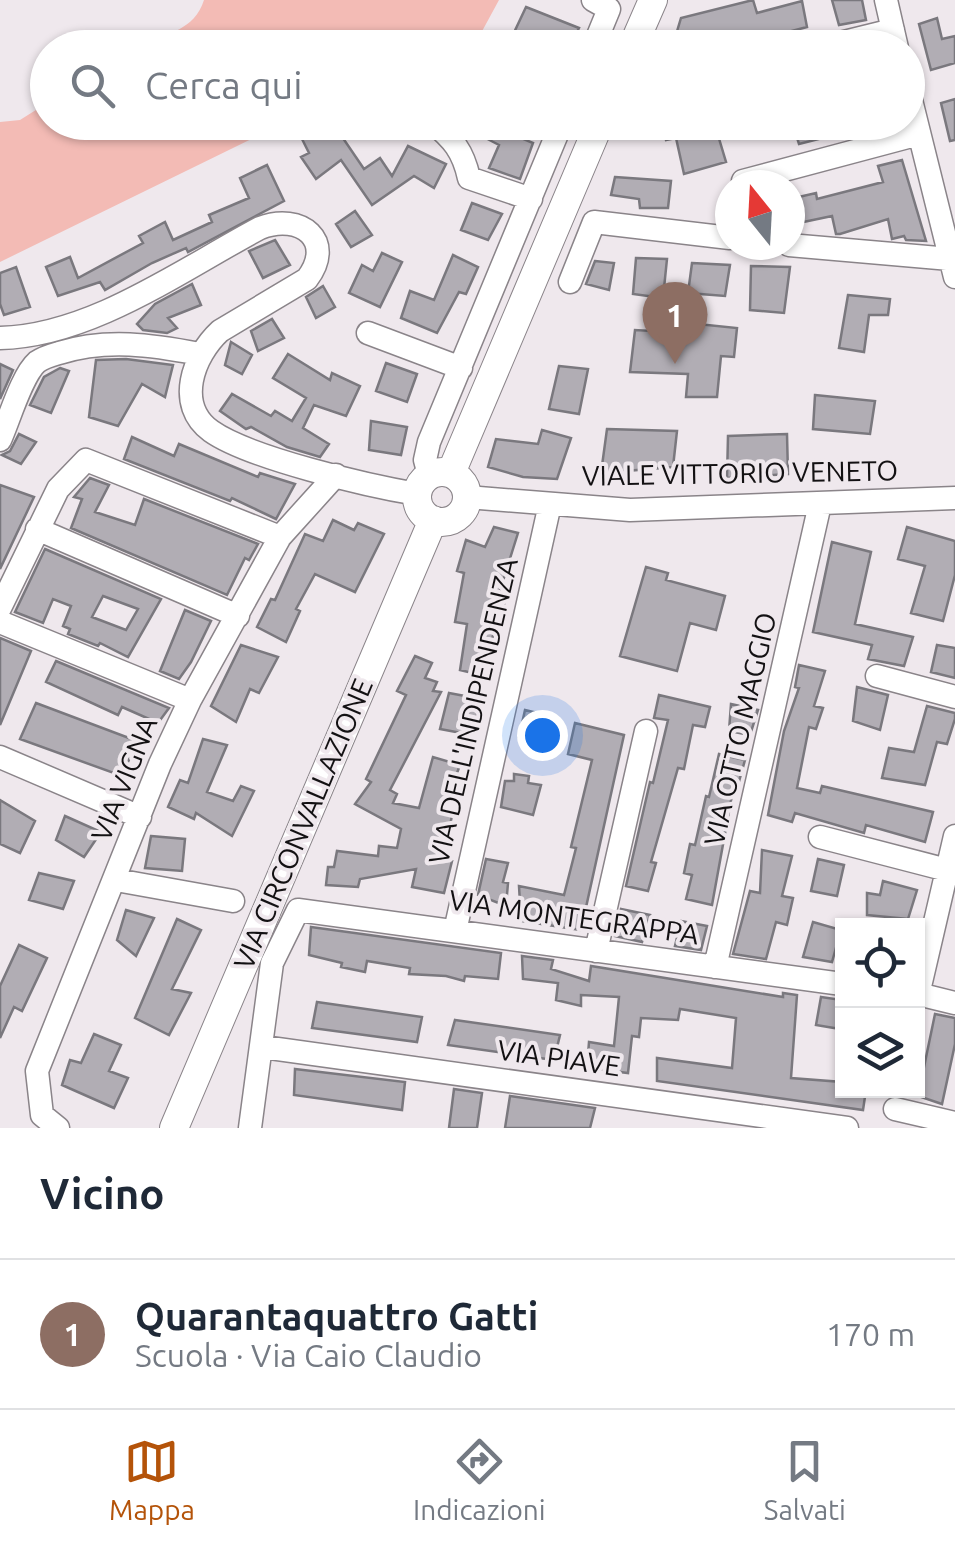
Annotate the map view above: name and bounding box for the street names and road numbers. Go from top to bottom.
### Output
street label: VIALE VITTORIO VENETO [582,454,898,491]
street label: VIA DELL'INDIPENDENZA [422,555,523,867]
street label: VIA OTTO MAGGIO [698,609,781,849]
street label: VIA CIRCONVALLAZIONE [227,674,378,974]
street label: VIA VIGNA [85,712,162,845]
street label: VIA MONTEGRAPPA [447,884,701,949]
street label: VIA PIAVE [496,1034,622,1081]

